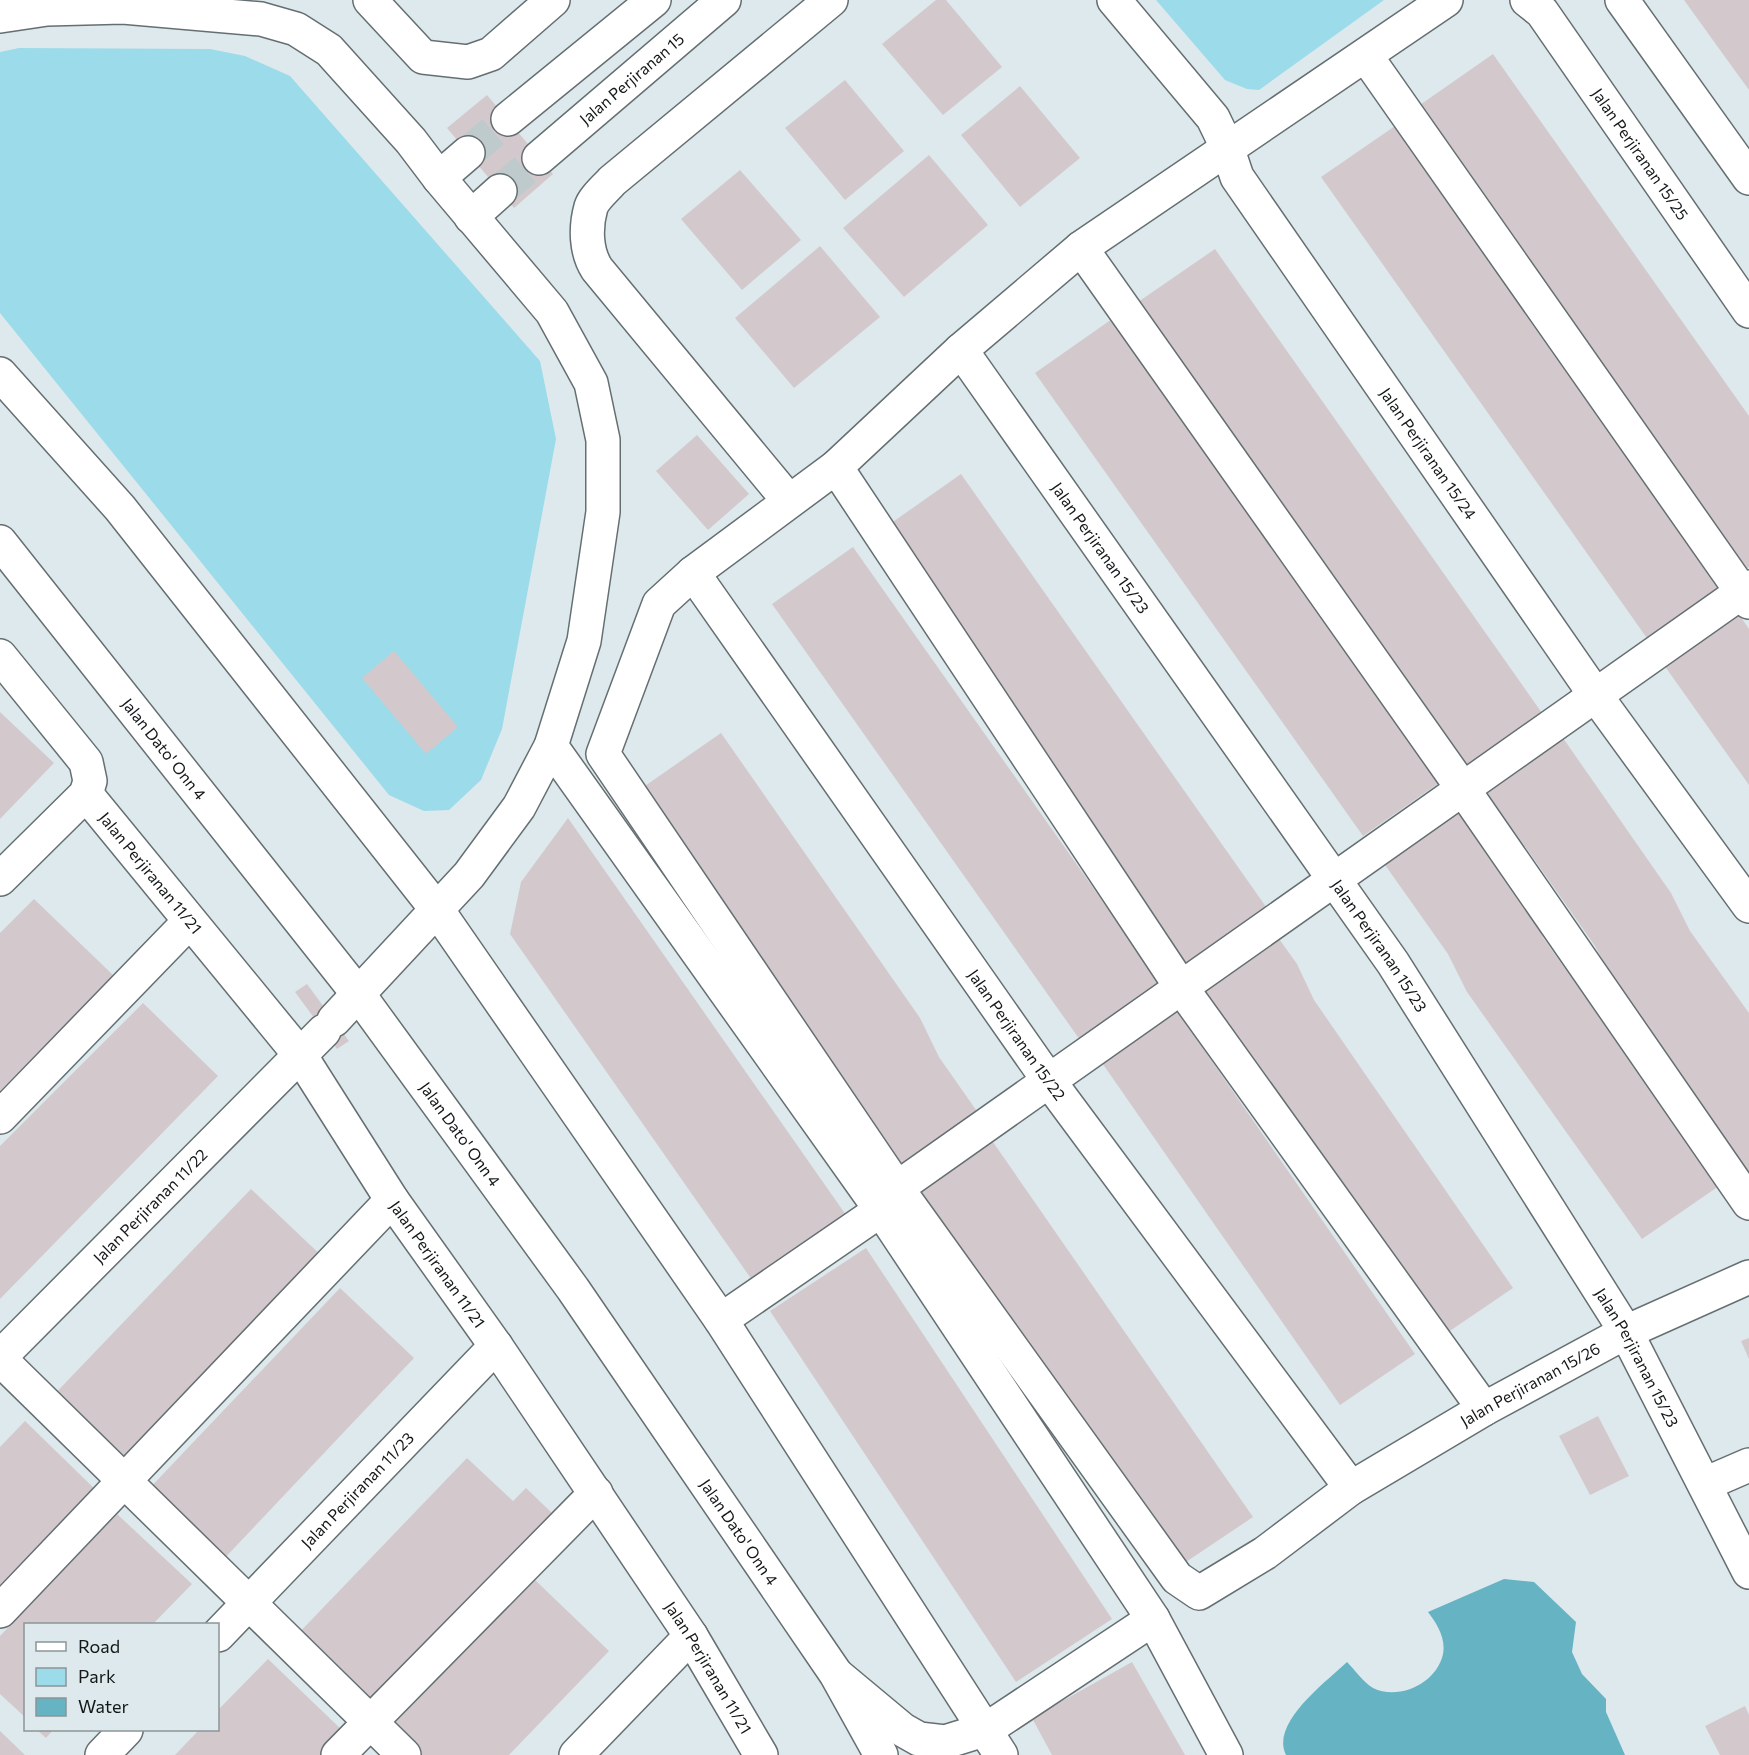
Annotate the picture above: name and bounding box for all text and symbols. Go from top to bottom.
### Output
street label: Jalan Perjiranan 15 [575,29,687,128]
street label: Jalan Perjiranan 15/25 [1589,84,1693,223]
street label: Jalan Perjiranan 15/24 [1376,384,1481,523]
street label: Jalan Perjiranan 15/23 [1048,478,1153,617]
street label: Jalan Dato' Onn 4 [118,694,211,804]
street label: Jalan Perjiranan 11/21 [96,808,206,937]
street label: Jalan Perjiranan 15/23 [1328,876,1431,1015]
street label: Jalan Perjiranan 15/22 [965,965,1070,1104]
street label: Jalan Dato' Onn 4 [416,1078,505,1190]
street label: Jalan Perjiranan 11/22 [89,1144,211,1267]
street label: Jalan Perjiranan 11/21 [386,1197,490,1331]
street label: Jalan Perjiranan 15/23 [1592,1284,1683,1430]
street label: Jalan Perjiranan 15/26 [1457,1338,1603,1430]
street label: Jalan Perjiranan 11/23 [297,1428,417,1552]
street label: Jalan Dato' Onn 4 [697,1475,783,1589]
street label: Jalan Perjiranan 11/21 [661,1597,756,1737]
legend [24,1623,219,1731]
text: Road [78,1635,120,1657]
text: Park [78,1665,116,1687]
text: Water [78,1695,129,1717]

